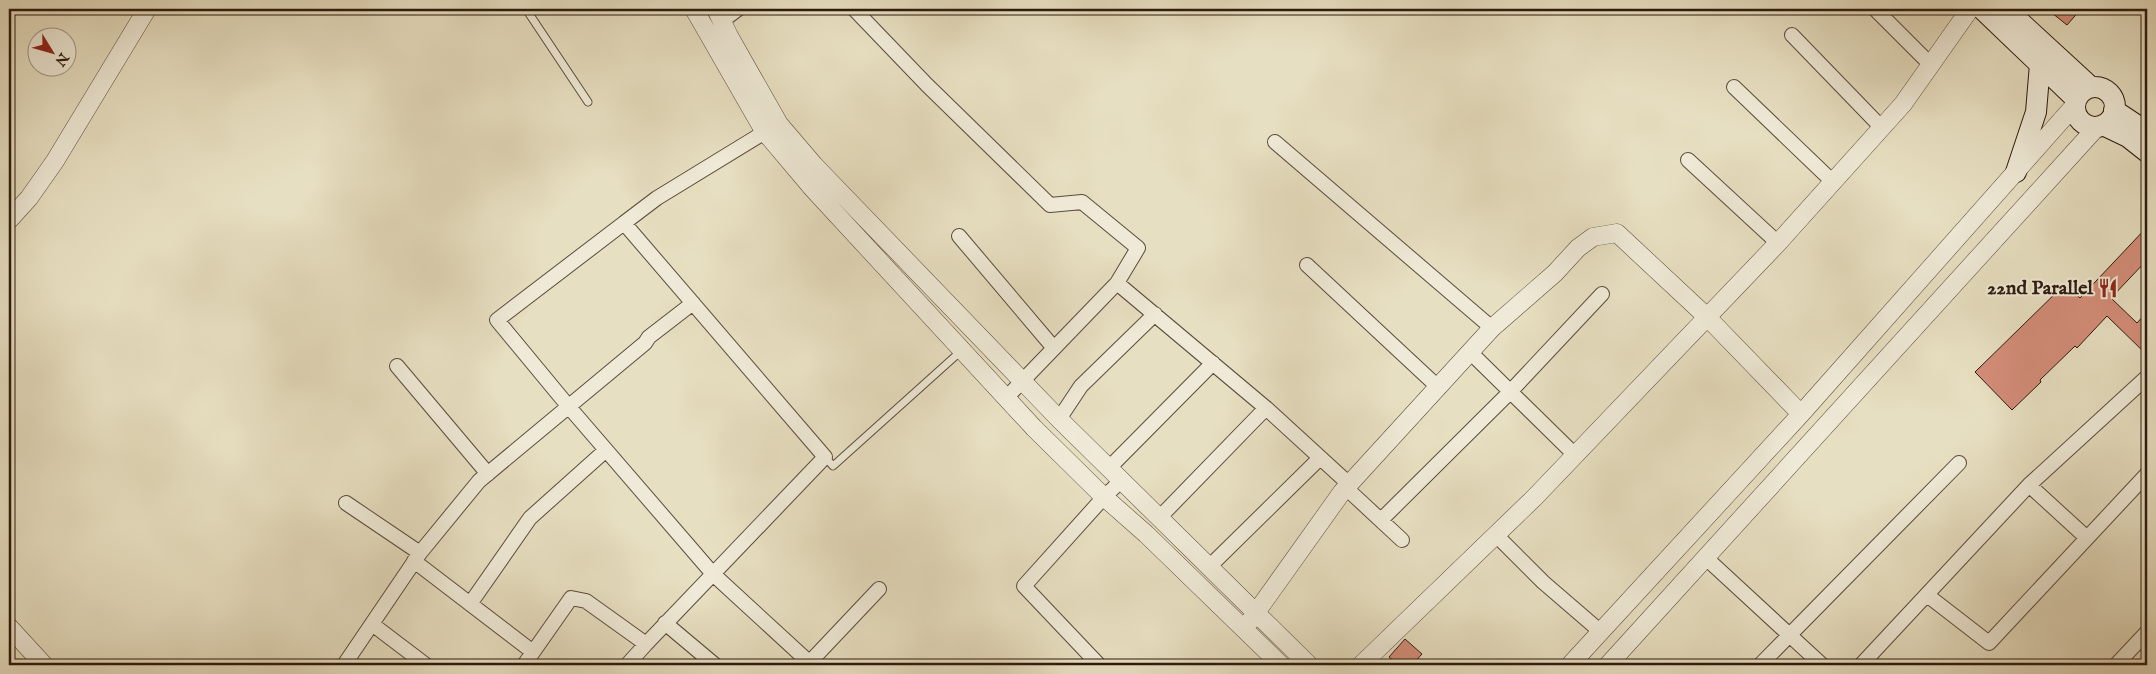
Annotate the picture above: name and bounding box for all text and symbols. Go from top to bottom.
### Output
north arrow [28,28,78,78]
text: N [51,48,73,69]
place label: 22nd Parallel [1987,276,2094,301]
restaurant icon: 22nd Parallel [2097,277,2119,299]

